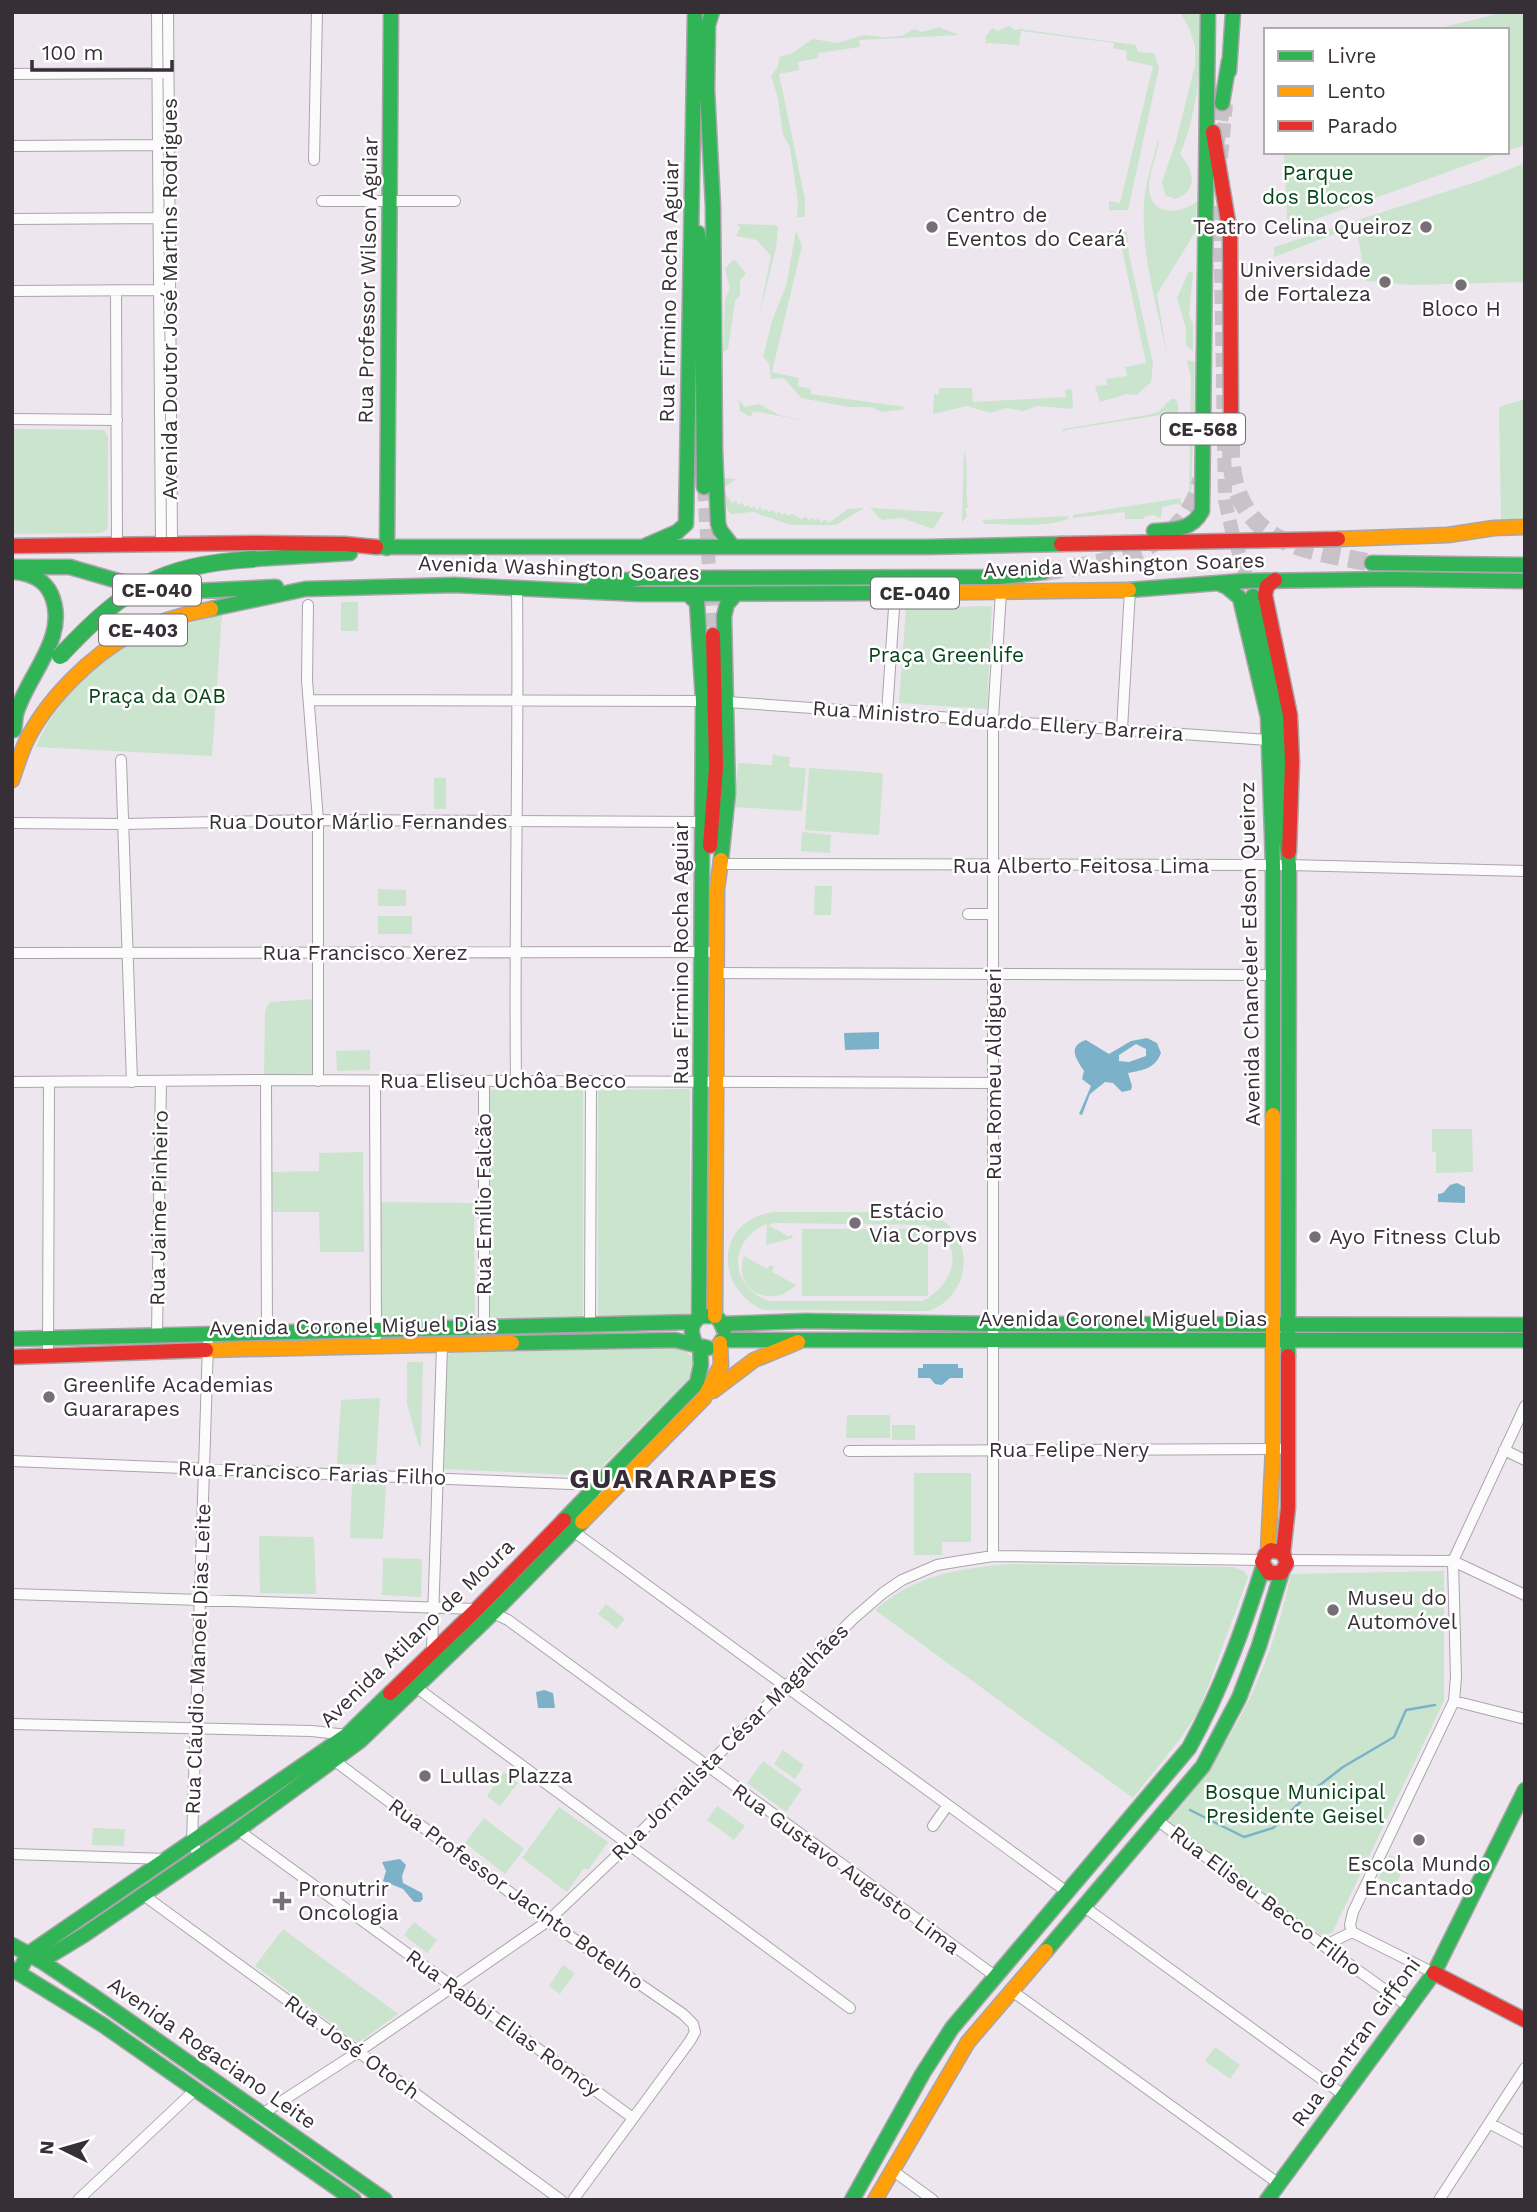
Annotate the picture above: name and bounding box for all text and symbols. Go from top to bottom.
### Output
scale bar [32,28,172,72]
legend [1264,28,1509,154]
text: 100 m [42,40,104,65]
text: Livre [1327,43,1376,68]
text: Lento [1327,78,1386,103]
street label: Avenida Doutor José Martins Rodrigues [157,98,182,500]
text: Parado [1327,113,1398,138]
street label: Rua Professor Wilson Aguiar [352,136,383,424]
street label: Rua Firmino Rocha Aguiar [654,159,683,423]
park label: Parque dos Blocos [1262,160,1374,209]
place label: Centro de Eventos do Ceará [946,202,1126,251]
place label: Teatro Celina Queiroz [1193,214,1412,239]
marker: Centro de Eventos do Ceará [924,219,940,235]
marker: Teatro Celina Queiroz [1418,219,1434,235]
place label: Universidade de Fortaleza [1239,257,1371,306]
marker: Universidade de Fortaleza [1377,274,1393,290]
marker: Bloco H [1453,277,1469,293]
place label: Bloco H [1421,296,1501,321]
road number: CE-568 [1161,414,1245,444]
street label: Avenida Washington Soares [983,547,1265,582]
street label: Avenida Washington Soares [418,550,700,585]
road number: CE-040 [113,575,201,606]
road number: CE-040 [871,578,959,608]
road number: CE-403 [99,614,187,646]
park label: Praça Greenlife [868,642,1024,667]
park label: Praça da OAB [88,683,226,708]
street label: Rua Ministro Eduardo Ellery Barreira [812,695,1185,746]
street label: Avenida Chanceler Edson Queiroz [1234,781,1265,1127]
street label: Rua Doutor Márlio Fernandes [208,809,508,834]
street label: Rua Firmino Rocha Aguiar [668,821,693,1085]
street label: Rua Alberto Feitosa Lima [953,853,1210,878]
street label: Rua Francisco Xerez [262,940,468,965]
street label: Rua Romeu Aldigueri [981,968,1006,1180]
street label: Rua Eliseu Uchôa Becco [380,1068,626,1093]
street label: Rua Jaime Pinheiro [144,1110,173,1306]
street label: Rua Emílio Falcão [471,1113,496,1295]
place label: Estácio Via Corpvs [869,1198,977,1247]
marker: Estácio Via Corpvs [847,1215,863,1231]
place label: Ayo Fitness Club [1329,1224,1501,1249]
marker: Ayo Fitness Club [1307,1229,1323,1245]
street label: Avenida Coronel Miguel Dias [979,1306,1267,1331]
street label: Avenida Coronel Miguel Dias [209,1310,497,1341]
place label: Greenlife Academias Guararapes [63,1372,273,1421]
marker: Greenlife Academias Guararapes [41,1389,57,1405]
street label: Rua Felipe Nery [989,1437,1149,1462]
street label: Rua Francisco Farias Filho [177,1455,447,1490]
district label: GUARARAPES [569,1462,779,1495]
street label: Rua Cláudio Manoel Dias Leite [180,1503,215,1815]
street label: Avenida Atilano de Moura [314,1533,519,1732]
place label: Museu do Automóvel [1347,1585,1458,1634]
marker: Museu do Automóvel [1325,1602,1341,1618]
street label: Rua Jornalista César Magalhães [606,1618,853,1865]
place label: Lullas Plazza [439,1763,573,1788]
marker: Lullas Plazza [417,1768,433,1784]
street label: Rua Gustavo Augusto Lima [728,1778,965,1960]
park label: Bosque Municipal Presidente Geisel [1205,1779,1386,1828]
street label: Rua Professor Jacinto Botelho [384,1793,649,1995]
street label: Rua Eliseu Becco Filho [1166,1820,1367,1981]
marker: Escola Mundo Encantado [1411,1832,1427,1848]
place label: Escola Mundo Encantado [1347,1851,1491,1900]
place label: Pronutrir Oncologia [298,1876,399,1925]
marker: Pronutrir Oncologia [272,1891,292,1911]
street label: Rua Rabbi Elias Romcy [401,1944,605,2102]
street label: Rua Gontran Giffoni [1286,1952,1425,2131]
street label: Avenida Rogaciano Leite [103,1971,321,2134]
street label: Rua José Otoch [280,1989,425,2104]
north arrow [28,2114,98,2184]
text: N [34,2140,59,2156]

